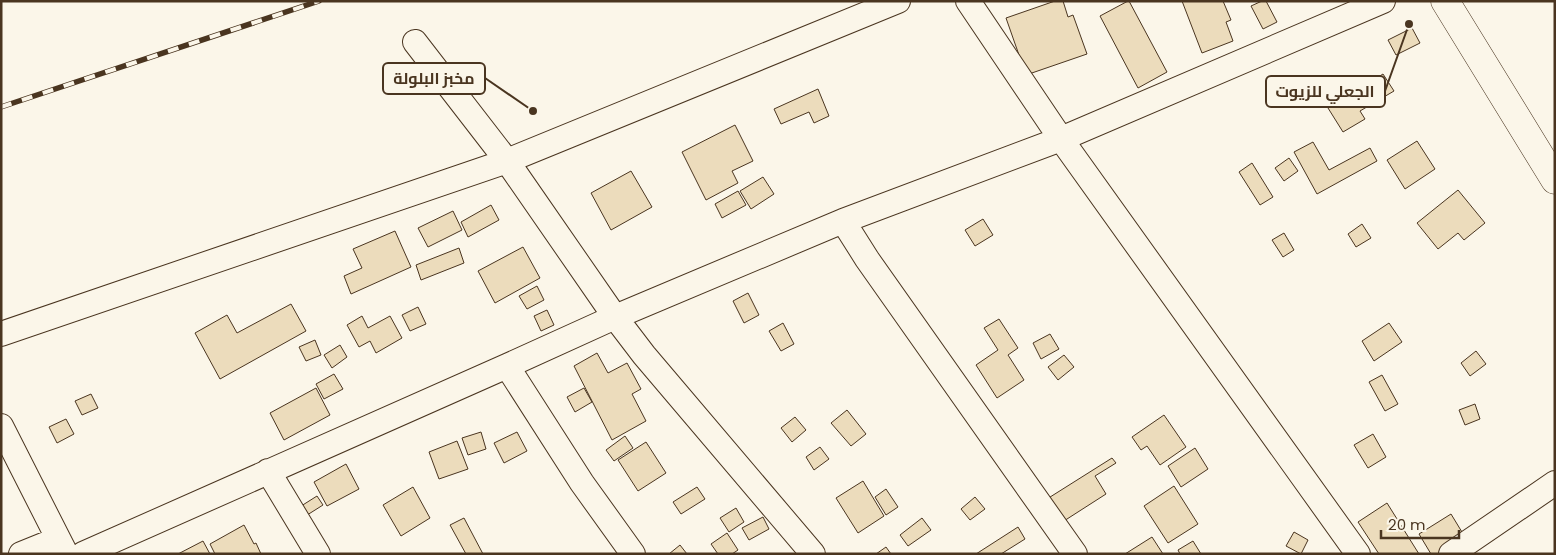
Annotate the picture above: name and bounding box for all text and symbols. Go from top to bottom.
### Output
callout: مخبز البلولة [383,63,485,94]
text: مخبز البلولة [393,67,475,90]
callout: الجعلي للزيوت [1266,76,1385,107]
text: الجعلي للزيوت [1275,80,1375,104]
scale bar [1381,508,1458,540]
text: 20 m [1388,514,1426,535]

